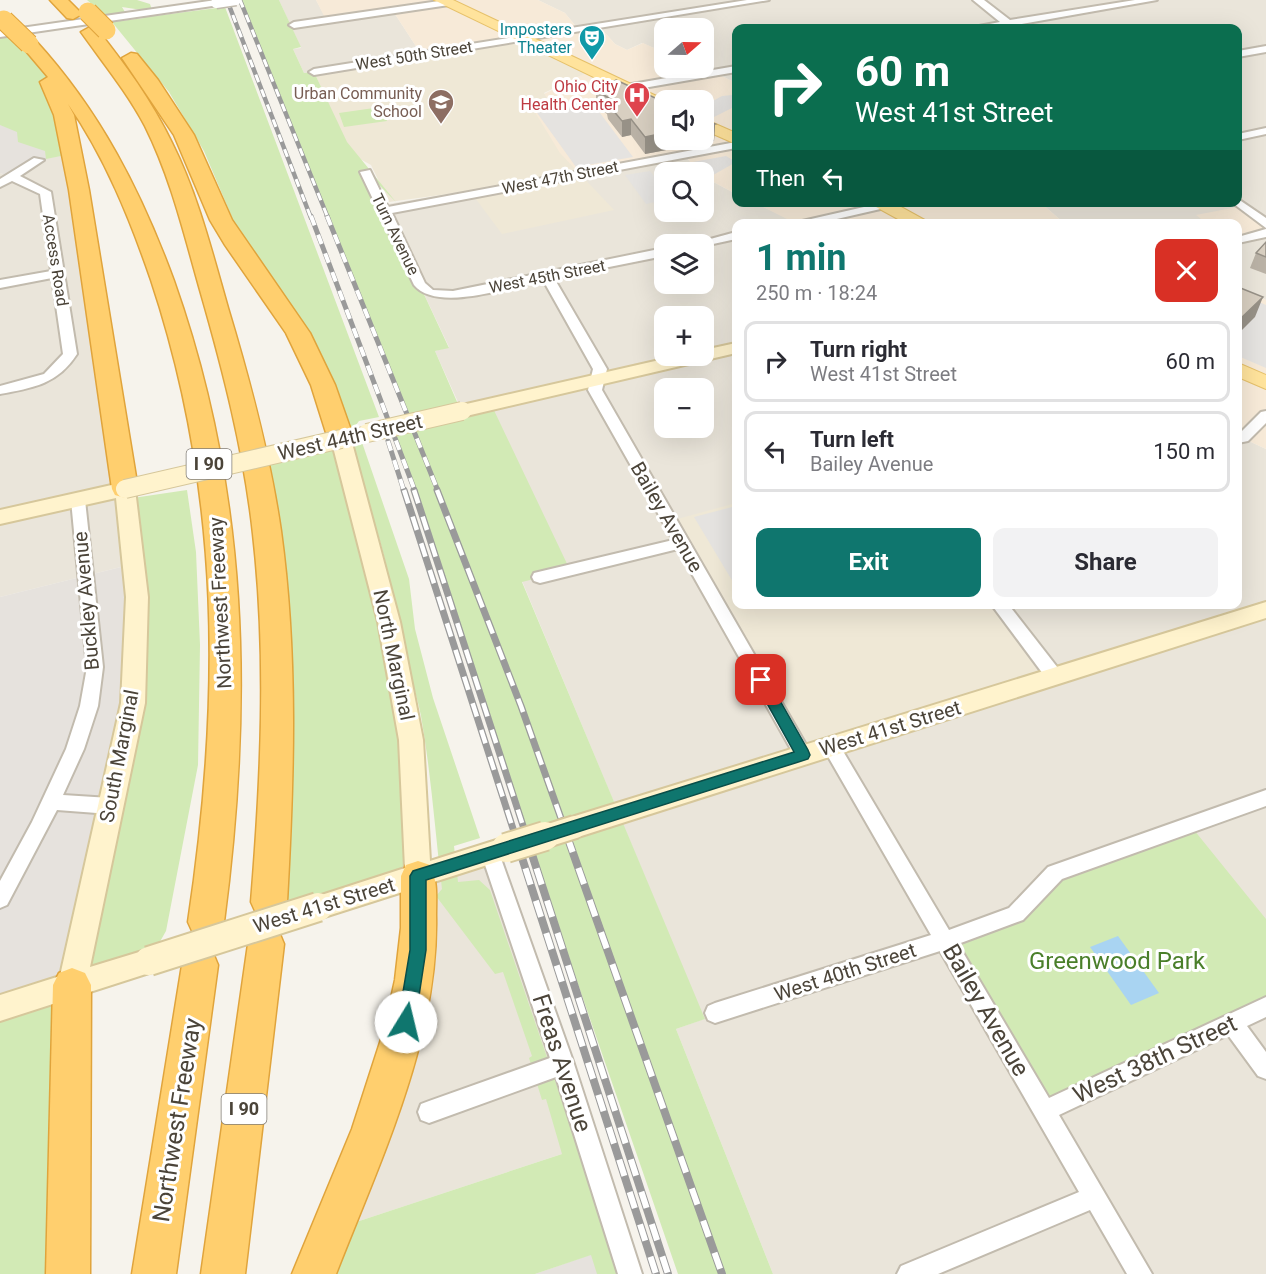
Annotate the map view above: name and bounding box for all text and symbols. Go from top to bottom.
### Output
north arrow [654,18,714,78]
map controls [654,18,714,438]
place label: Imposters Theater [500,20,573,57]
theatre icon: Imposters Theater [577,23,607,61]
street label: West 50th Street [354,37,474,74]
text: 60 m [855,47,950,96]
icon: right [756,48,834,126]
place label: Ohio City Health Center [521,77,619,114]
hospital icon: Ohio City Health Center [622,80,652,118]
place label: Urban Community School [294,84,422,121]
school or university icon: Urban Community School [426,87,456,125]
button: sound [654,90,714,150]
text: West 41st Street [855,97,1053,129]
street label: West 47th Street [500,157,620,198]
button: search [654,162,714,222]
icon: left [817,162,850,195]
text: Then [756,166,805,191]
street label: Turn Avenue [368,190,423,278]
street label: Access Road [39,213,72,307]
button: layers [654,234,714,294]
text: 1 min [756,237,847,279]
button: close [1155,239,1218,302]
street label: West 45th Street [487,256,607,297]
text: 250 m · 18:24 [756,281,877,305]
button: + [654,306,714,366]
text: Turn right [810,337,907,362]
icon: right [759,345,792,378]
text: 60 m [1166,349,1215,374]
text: West 41st Street [810,362,957,386]
button: − [654,378,714,438]
street label: West 44th Street [275,409,425,465]
text: Turn left [810,427,894,452]
icon: left [759,435,792,468]
text: 150 m [1153,439,1215,464]
road number: I 90 [186,449,232,479]
text: Bailey Avenue [810,452,933,476]
street label: Bailey Avenue [626,458,708,576]
street label: Northwest Freeway [203,516,236,689]
button: Exit [756,528,981,597]
button: Share [993,528,1218,597]
street label: Buckley Avenue [68,531,104,671]
street label: North Marginal [368,587,420,723]
pin [735,654,786,705]
icon: arrive [744,663,777,696]
street label: South Marginal [94,688,144,824]
street label: West 41st Street [816,695,964,761]
street label: West 41st Street [250,872,398,938]
street label: West 40th Street [771,938,919,1006]
street label: Bailey Avenue [937,939,1035,1081]
park label: Greenwood Park [1029,947,1206,975]
position arrow [374,990,438,1054]
street label: Freas Avenue [527,990,597,1136]
street label: West 38th Street [1069,1009,1241,1109]
street label: Northwest Freeway [147,1015,207,1224]
road number: I 90 [222,1094,266,1124]

